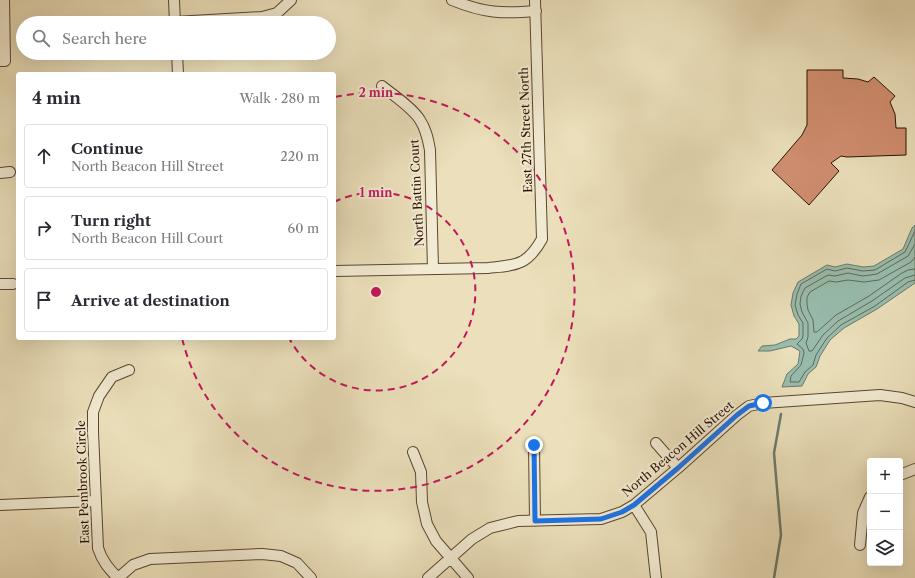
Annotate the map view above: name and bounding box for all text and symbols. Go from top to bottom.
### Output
search box [16,16,336,60]
icon: search [30,27,52,49]
text: Search here [62,29,147,48]
street label: East 27th Street North [516,66,535,193]
text: 2 min [359,85,394,100]
text: 4 min [32,88,81,108]
text: Walk · 280 m [239,90,320,106]
street label: North Battin Court [406,138,427,247]
text: Continue [71,139,143,158]
icon: ahead [33,145,55,167]
text: 220 m [280,148,319,164]
text: North Beacon Hill Street [71,158,224,174]
text: 1 min [360,185,393,200]
text: Turn right [71,211,151,230]
icon: right [33,217,55,239]
text: 60 m [288,220,319,236]
text: North Beacon Hill Court [71,230,223,246]
centre of rings [369,285,383,299]
icon: arrive [33,289,55,311]
text: Arrive at destination [71,291,230,310]
route start [754,394,772,412]
street label: North Beacon Hill Street [619,397,737,500]
street label: East Pembrook Circle [73,420,92,544]
route end [525,436,543,454]
map controls [867,458,903,566]
button: + [867,458,903,494]
button: − [867,494,903,530]
button: layers [867,530,903,566]

